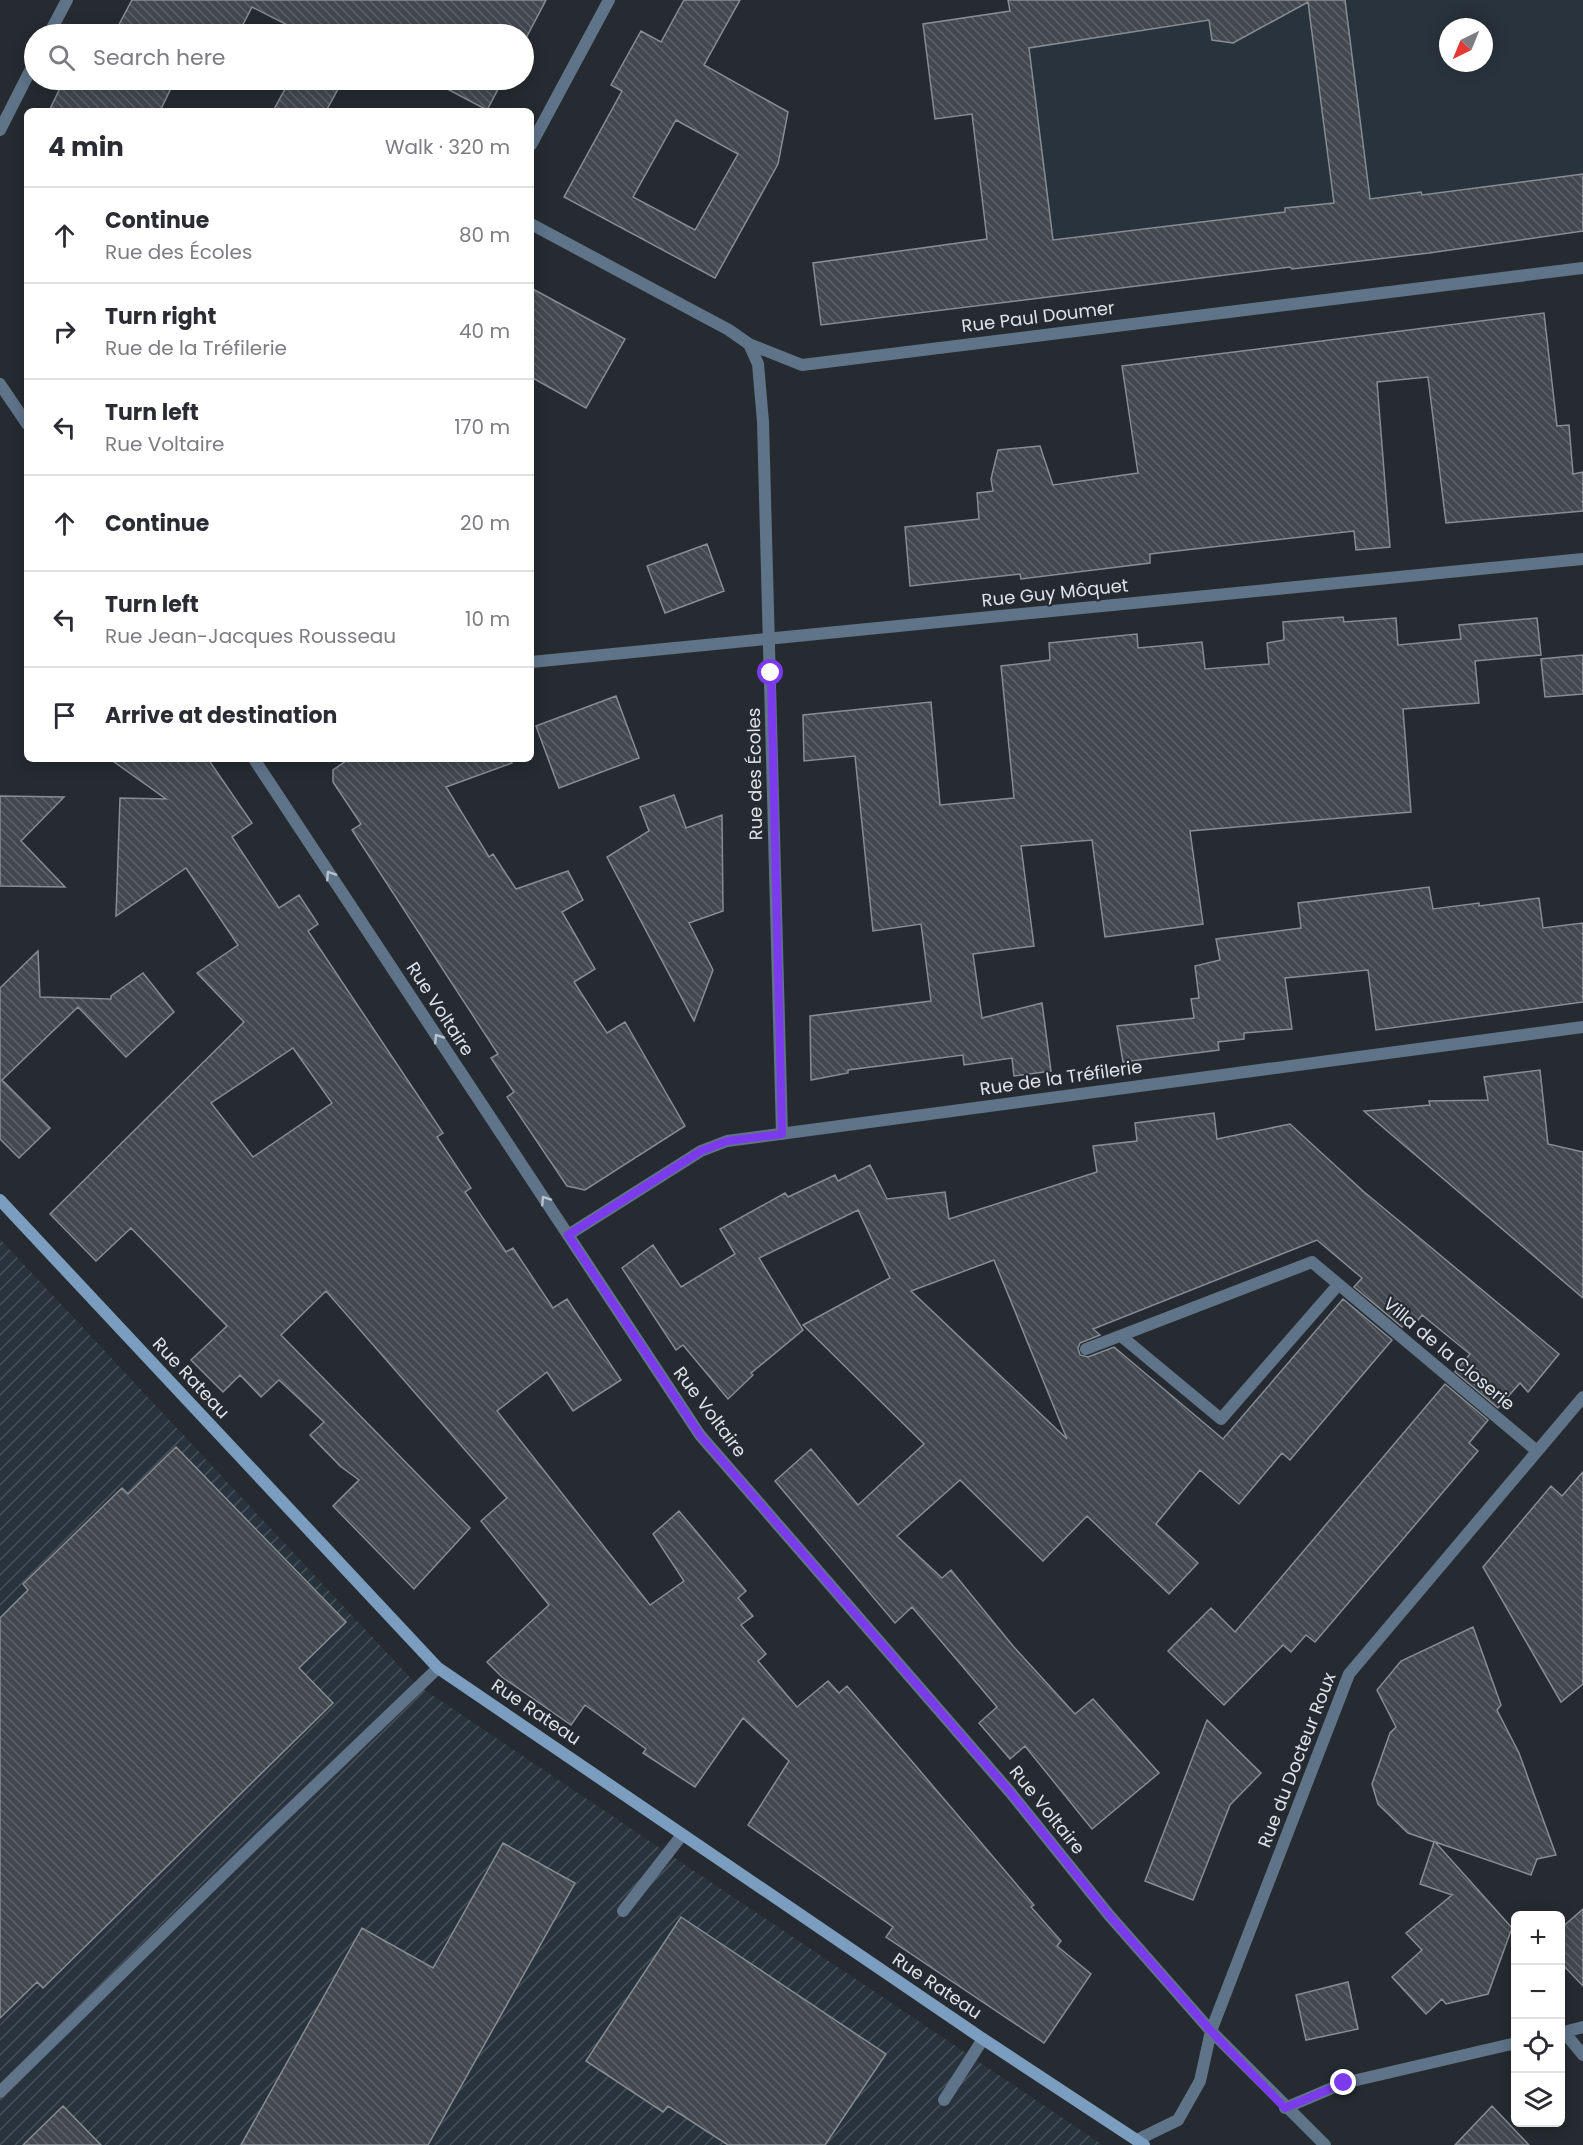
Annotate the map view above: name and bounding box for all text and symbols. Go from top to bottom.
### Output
north arrow [1439,18,1493,72]
search box [24,24,534,90]
icon: search [45,41,78,74]
text: Search here [93,42,226,73]
text: 4 min [48,129,124,165]
text: Walk · 320 m [385,133,510,161]
text: Continue [105,205,209,236]
icon: ahead [48,219,81,252]
text: 80 m [459,221,510,249]
text: Rue des Écoles [105,238,252,266]
street label: Rue Paul Doumer [960,295,1116,338]
text: Turn right [105,301,216,332]
icon: right [48,315,81,348]
text: 40 m [459,317,510,345]
text: Rue de la Tréfilerie [105,334,287,362]
text: Turn left [105,397,199,428]
icon: left [48,411,81,444]
text: 170 m [454,413,510,441]
text: Rue Voltaire [105,430,225,458]
icon: ahead [48,507,81,540]
text: Continue [105,508,209,539]
text: 20 m [460,509,510,537]
street label: Rue Guy Môquet [980,572,1130,613]
text: Turn left [105,589,199,620]
icon: left [48,603,81,636]
text: 10 m [465,605,510,633]
text: Rue Jean-Jacques Rousseau [105,622,396,650]
route start [757,659,783,685]
icon: arrive [48,699,81,732]
text: Arrive at destination [105,700,337,731]
street label: Rue des Écoles [741,707,768,841]
one-way arrow [327,870,338,881]
street label: Rue Voltaire [401,957,480,1061]
one-way arrow [434,1033,445,1044]
street label: Rue de la Tréfilerie [978,1054,1144,1101]
one-way arrow [541,1196,552,1207]
street label: Villa de la Closerie [1378,1291,1520,1416]
street label: Rue Rateau [147,1331,236,1424]
street label: Rue Voltaire [668,1361,753,1462]
street label: Rue du Docteur Roux [1252,1668,1342,1851]
street label: Rue Rateau [487,1672,586,1751]
street label: Rue Voltaire [1004,1760,1091,1859]
map controls [1511,1911,1565,2127]
button: + [1511,1911,1565,1965]
street label: Rue Rateau [888,1946,987,2025]
button: − [1511,1965,1565,2019]
button: locate [1511,2019,1565,2073]
route end [1330,2069,1356,2095]
button: layers [1511,2073,1565,2127]

